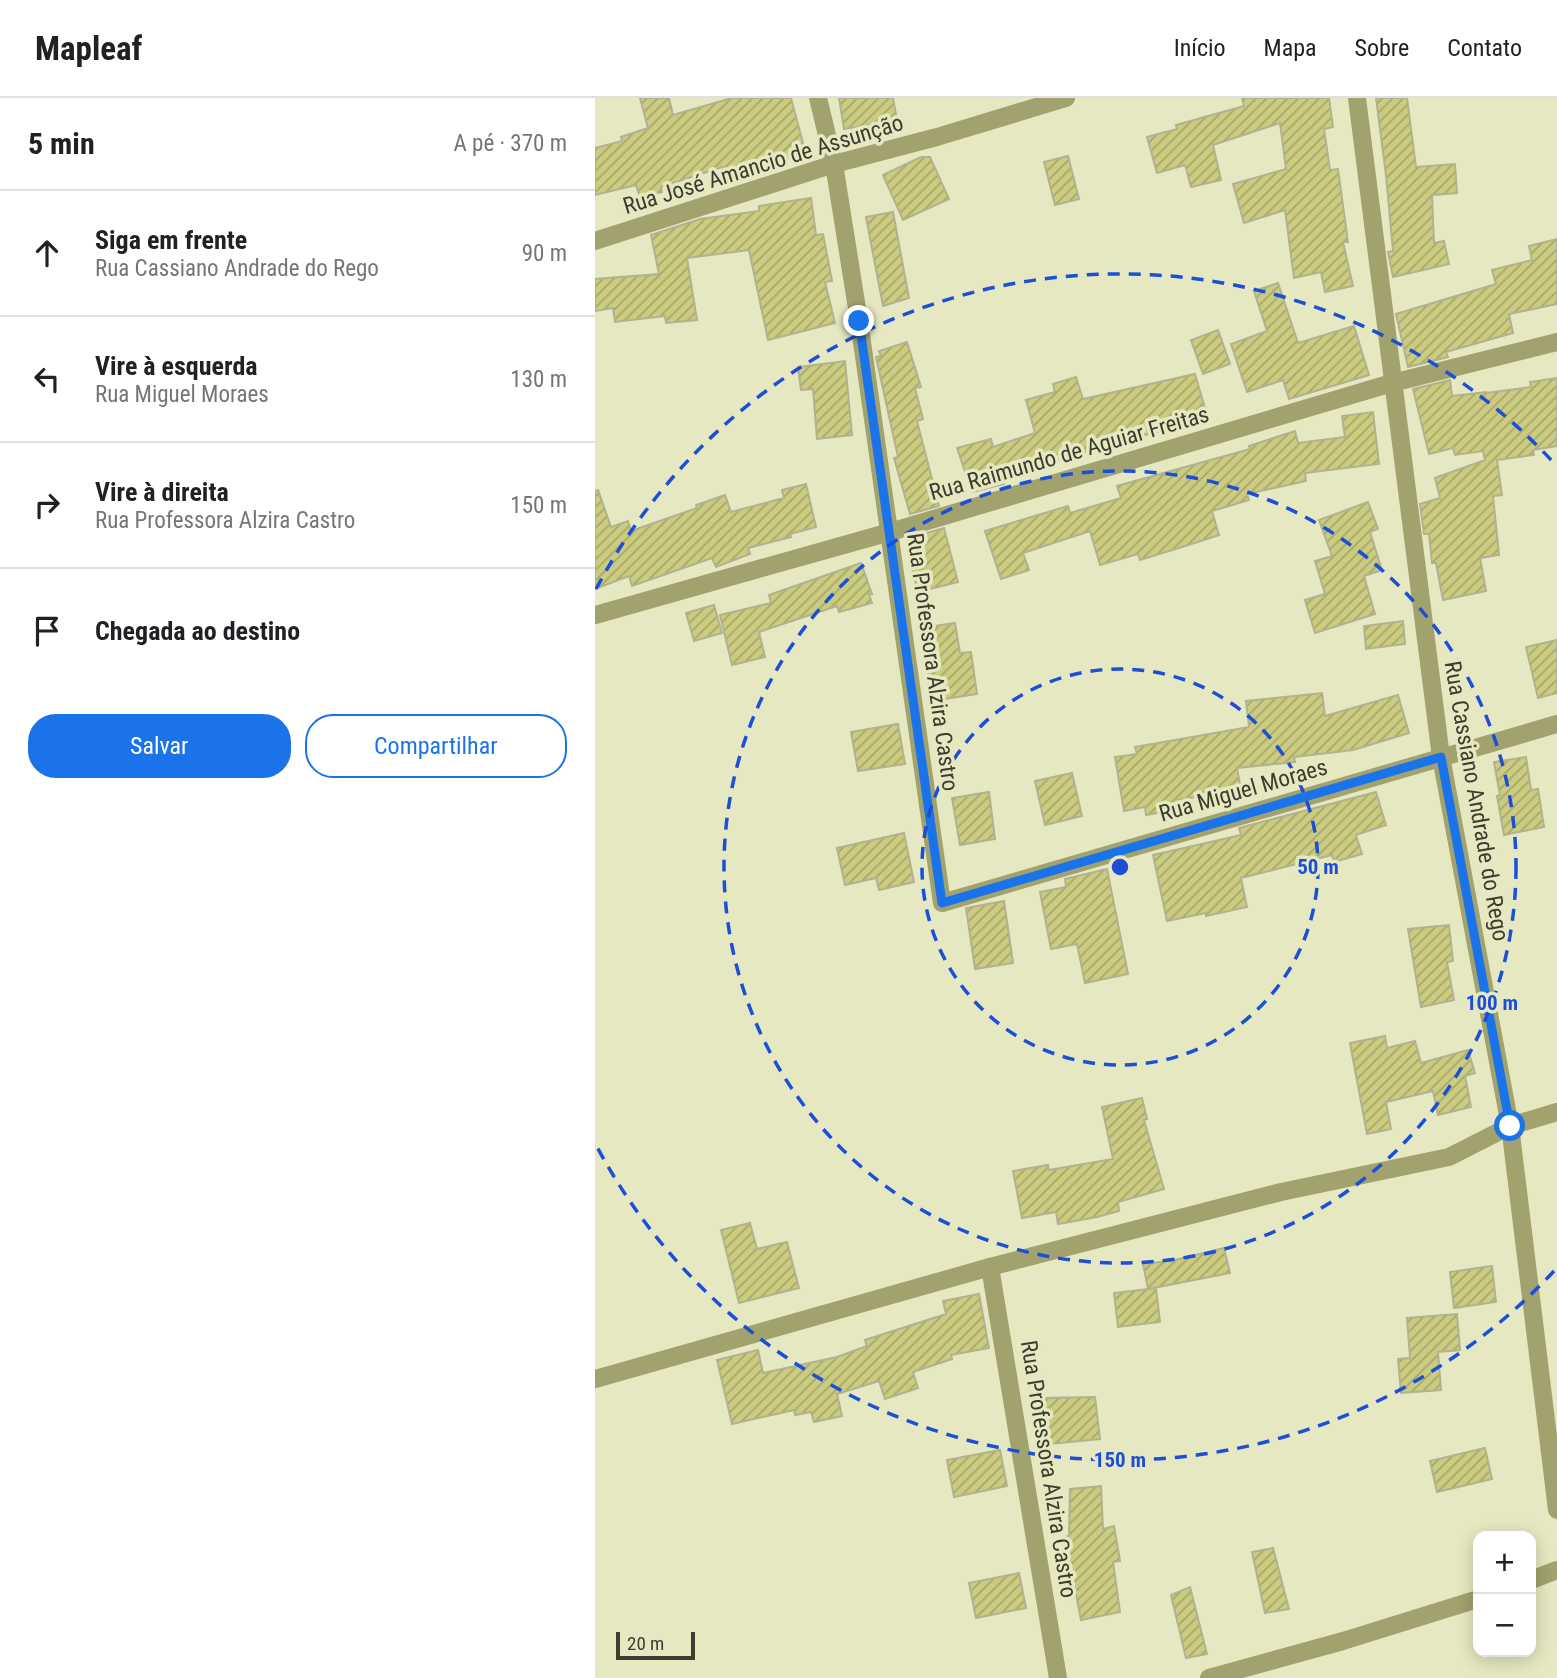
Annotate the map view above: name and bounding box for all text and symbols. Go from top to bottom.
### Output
text: Mapleaf [35,29,142,68]
text: Início [1174,34,1226,62]
text: Mapa [1264,34,1317,62]
text: Sobre [1355,34,1409,62]
text: Contato [1447,34,1522,62]
street label: Rua José Amancio de Assunção [620,109,906,220]
text: 5 min [28,126,95,161]
text: A pé · 370 m [454,130,567,157]
text: Siga em frente [95,225,247,255]
icon: ahead [28,234,66,272]
text: 90 m [522,240,567,267]
text: Rua Cassiano Andrade do Rego [95,255,379,282]
route end [843,305,874,336]
text: Vire à esquerda [95,351,258,381]
icon: left [28,360,66,398]
text: 130 m [510,366,567,393]
text: Rua Miguel Moraes [95,381,269,408]
street label: Rua Raimundo de Aguiar Freitas [926,401,1212,506]
text: Vire à direita [95,477,229,507]
icon: right [28,486,66,524]
text: 150 m [510,492,567,519]
text: Rua Professora Alzira Castro [95,507,355,534]
street label: Rua Professora Alzira Castro [901,531,964,793]
icon: arrive [28,612,66,650]
text: Chegada ao destino [95,616,300,646]
street label: Rua Cassiano Andrade do Rego [1439,659,1514,943]
button: Salvar [28,714,291,778]
button: Compartilhar [305,714,567,778]
street label: Rua Miguel Moraes [1156,754,1330,827]
centre of rings [1108,855,1132,879]
text: 50 m [1297,855,1339,879]
text: 100 m [1466,991,1518,1015]
route start [1494,1110,1525,1141]
street label: Rua Professora Alzira Castro [1015,1338,1082,1600]
text: 150 m [1094,1448,1146,1472]
map controls [1473,1531,1536,1657]
button: + [1473,1531,1536,1594]
button: − [1473,1594,1536,1657]
scale bar [616,1629,695,1661]
text: 20 m [627,1632,664,1655]

